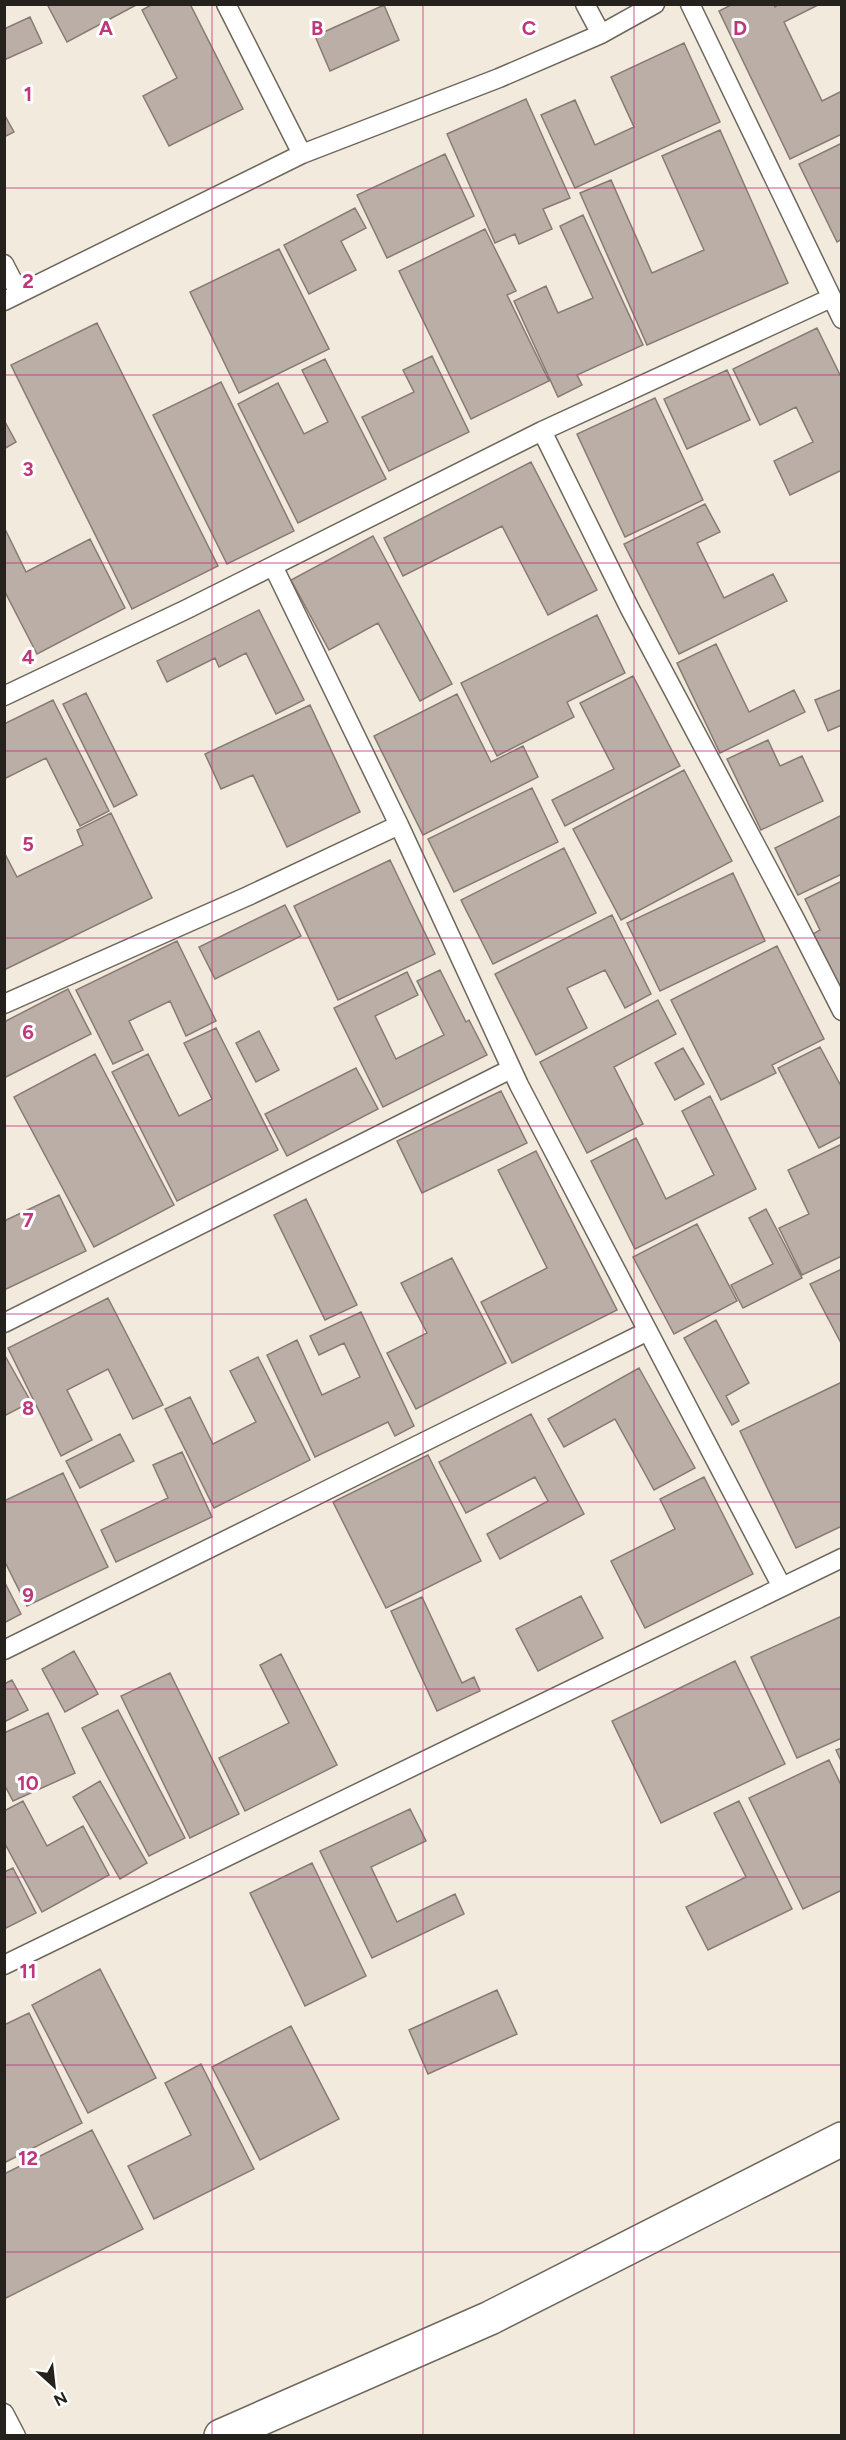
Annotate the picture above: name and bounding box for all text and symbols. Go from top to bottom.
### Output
text: A [99,16,114,40]
text: B [311,16,323,40]
text: C [522,16,536,40]
text: D [733,16,747,40]
text: 1 [24,82,32,106]
text: 2 [22,269,34,293]
text: 3 [22,457,34,481]
text: 4 [22,645,35,669]
text: 5 [22,832,34,856]
text: 6 [22,1020,34,1044]
text: 7 [22,1208,34,1232]
text: 8 [22,1396,34,1420]
text: 9 [22,1583,34,1607]
text: 10 [17,1771,39,1795]
text: 11 [20,1959,36,1983]
text: 12 [18,2146,38,2170]
north arrow [24,2356,84,2416]
text: N [51,2388,70,2410]

